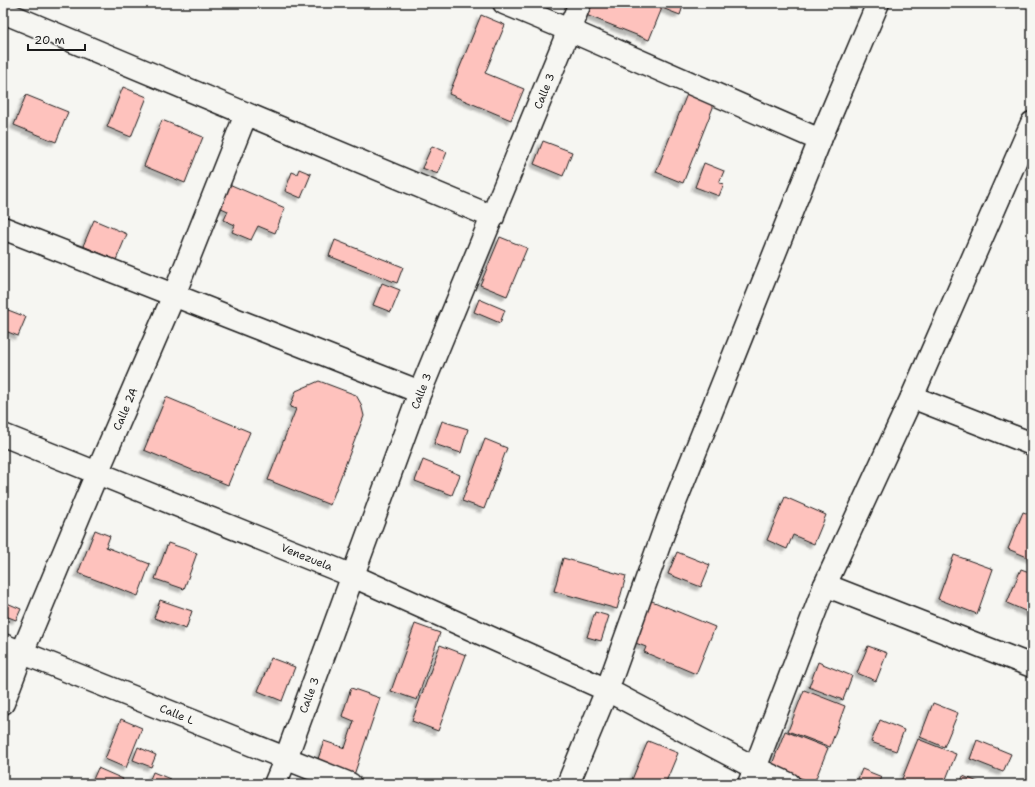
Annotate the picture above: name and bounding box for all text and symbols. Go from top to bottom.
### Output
scale bar [28,26,85,52]
text: 20 m [34,32,65,48]
street label: Calle 3 [530,71,558,111]
street label: Calle 3 [408,371,435,411]
street label: Calle 2A [110,385,141,433]
street label: Venezuela [279,540,335,575]
street label: Calle 3 [296,675,323,715]
street label: Calle L [157,701,196,728]

